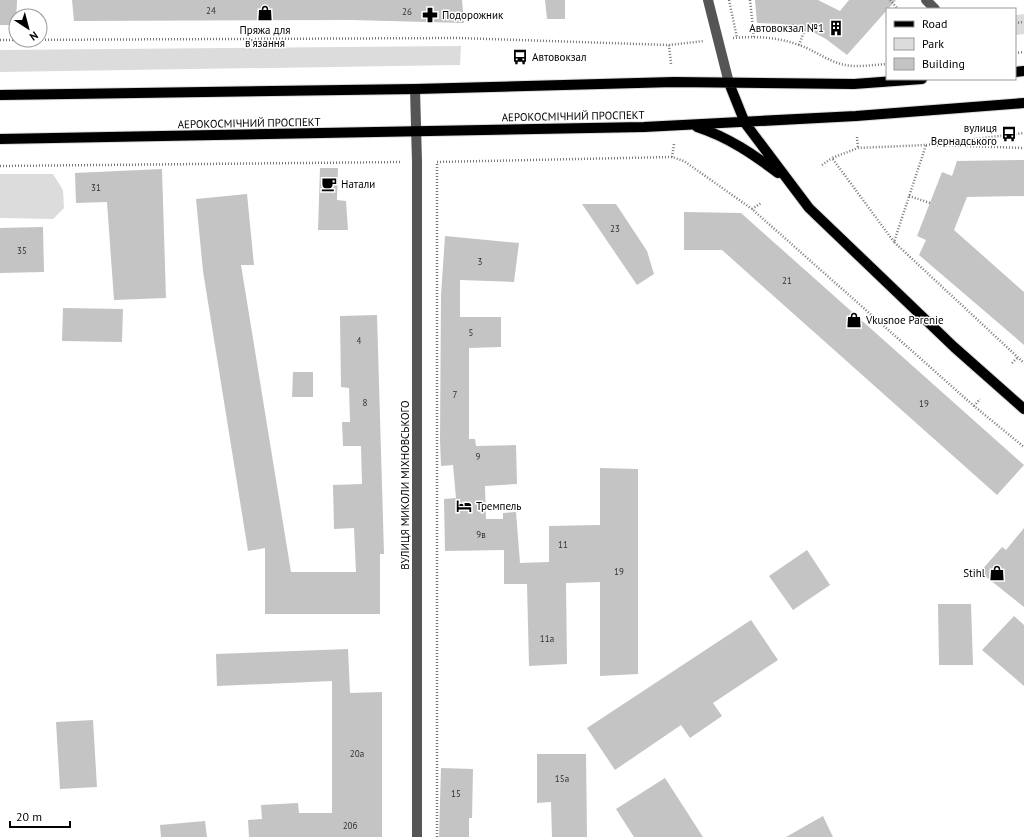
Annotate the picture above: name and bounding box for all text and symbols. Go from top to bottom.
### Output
shop icon: Пряжа для в'язання [256,4,274,22]
house number: 24 [206,5,216,16]
house number: 26 [402,6,412,17]
pharmacy icon: Подорожник [421,6,439,24]
north arrow [8,8,48,48]
place label: Подорожник [442,8,504,22]
legend [886,8,1016,80]
text: Road [922,16,947,31]
building icon: Автовокзал №1 [827,19,845,37]
place label: Автовокзал №1 [749,21,824,35]
place label: Пряжа для в'язання [239,23,291,50]
text: N [27,28,41,44]
text: Park [922,36,944,51]
bus stop icon: Автовокзал [511,48,529,66]
place label: Автовокзал [532,50,587,64]
text: Building [922,56,965,71]
street label: АЕРОКОСМІЧНИЙ ПРОСПЕКТ [501,108,645,124]
street label: АЕРОКОСМІЧНИЙ ПРОСПЕКТ [177,115,321,131]
place label: вулиця Вернадського [931,121,997,148]
bus stop icon: вулиця Вернадського [1000,125,1018,143]
cafe icon: Натали [320,175,338,193]
place label: Натали [341,177,375,191]
house number: 31 [91,182,101,193]
house number: 23 [610,223,620,234]
house number: 35 [17,245,27,256]
house number: 3 [478,256,483,267]
house number: 21 [782,275,792,286]
shop icon: Vkusnoe Parenie [845,311,863,329]
place label: Vkusnoe Parenie [865,313,944,327]
house number: 5 [469,327,474,338]
house number: 4 [357,335,362,346]
house number: 7 [453,389,458,400]
house number: 8 [363,397,368,408]
house number: 19 [919,398,929,409]
street label: ВУЛИЦЯ МИКОЛИ МІХНОВСЬКОГО [398,400,412,570]
house number: 9 [476,451,481,462]
hotel icon: Тремпель [455,497,473,515]
place label: Тремпель [476,499,521,513]
house number: 9в [476,529,486,540]
house number: 11 [558,539,568,550]
shop icon: Stihl [988,564,1006,582]
house number: 19 [614,566,624,577]
place label: Stihl [963,566,986,580]
house number: 11а [540,633,554,644]
house number: 20а [350,748,364,759]
house number: 15а [555,773,569,784]
house number: 15 [451,788,461,799]
scale bar [10,803,70,829]
text: 20 m [16,809,42,824]
house number: 20б [343,820,357,831]

